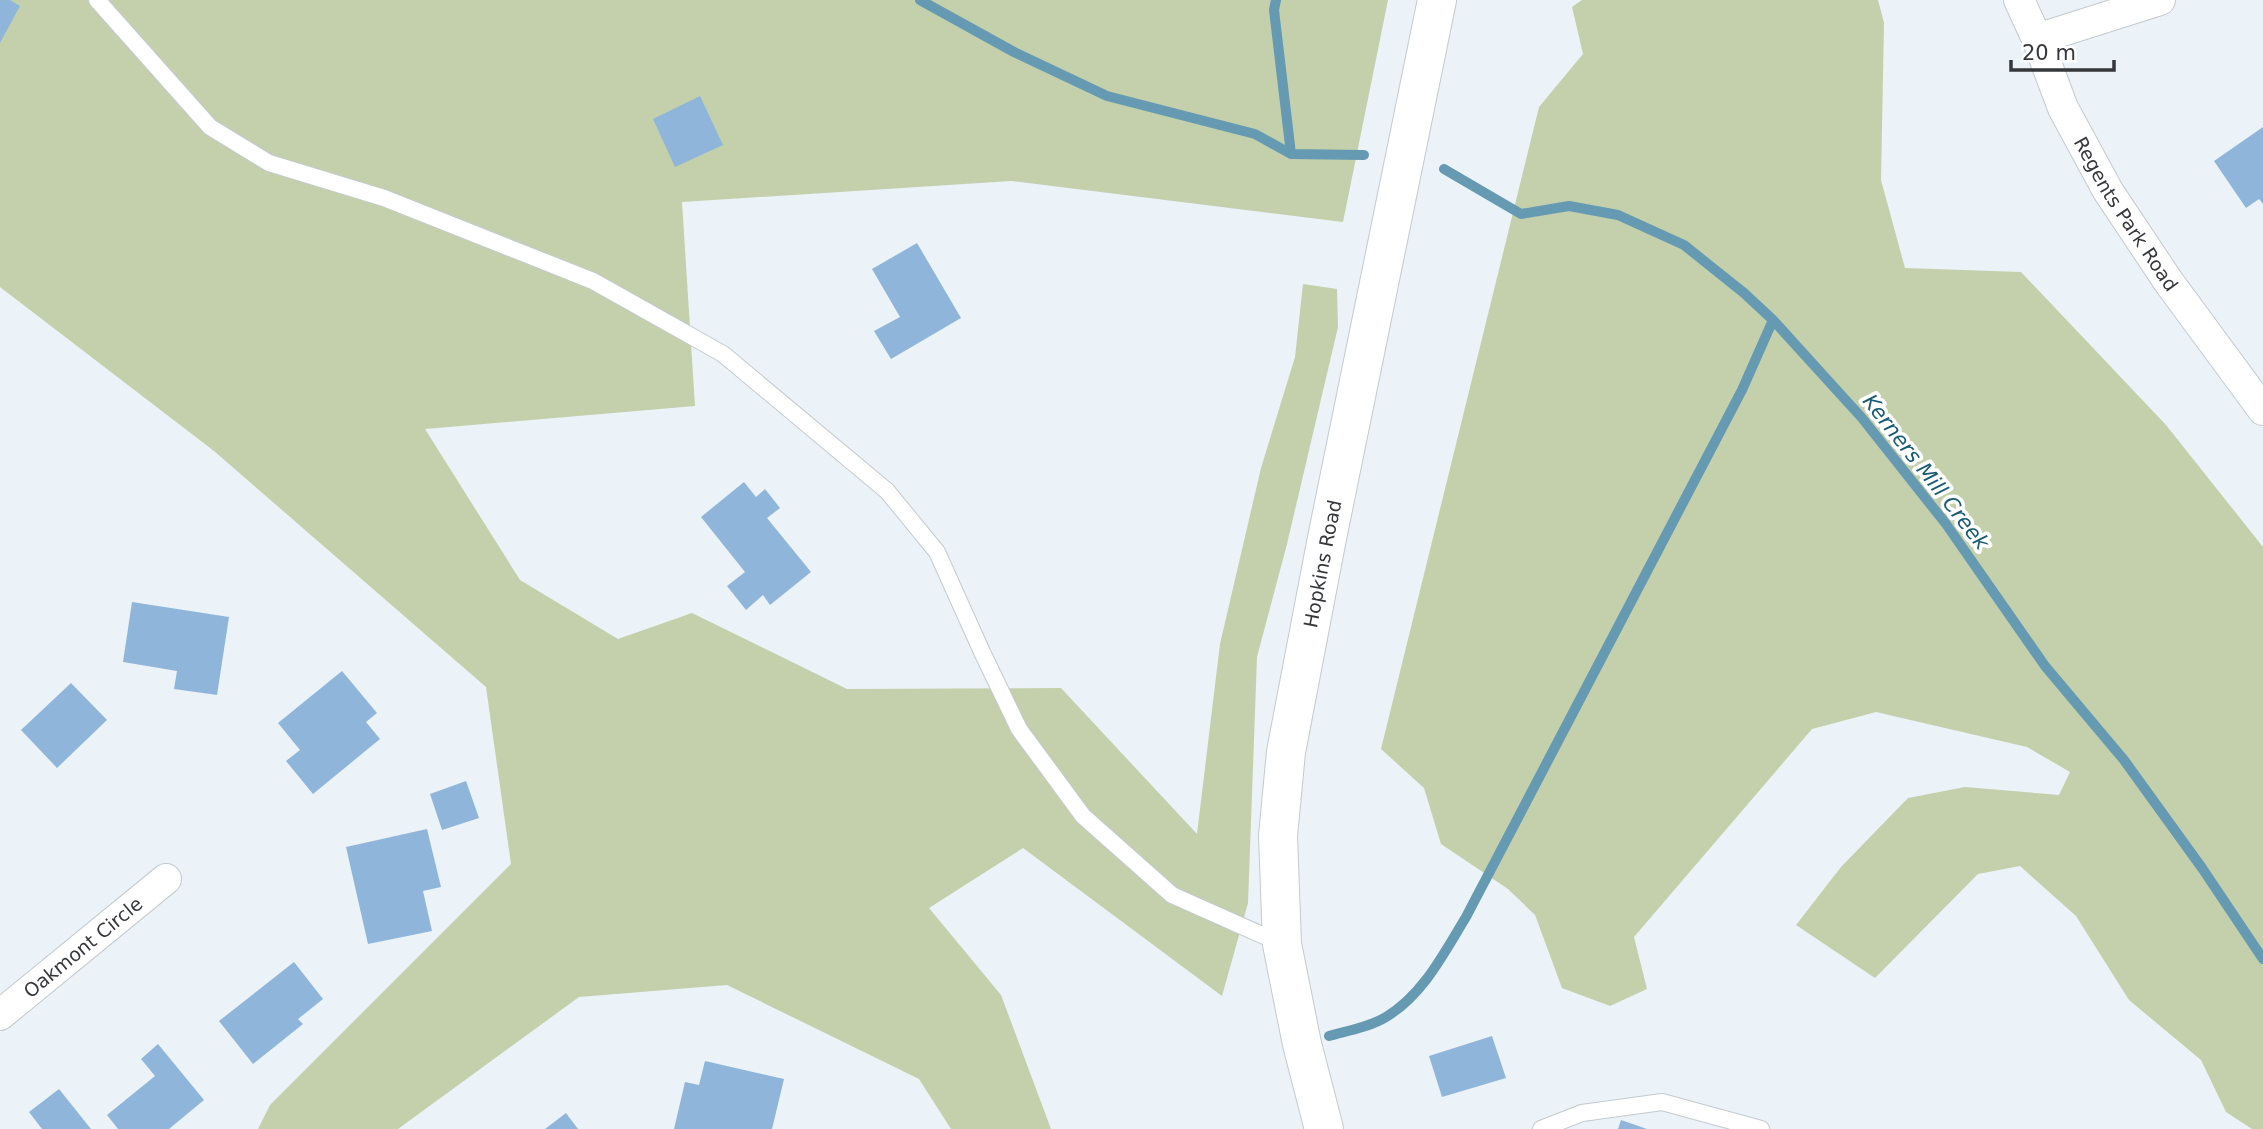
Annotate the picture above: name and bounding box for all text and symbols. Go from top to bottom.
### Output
scale bar [2011,28,2114,72]
text: 20 m [2022,41,2076,65]
street label: Regents Park Road [2070,133,2183,295]
water label: Kerners Mill Creek [1858,389,1995,555]
street label: Hopkins Road [1299,498,1346,630]
street label: Oakmont Circle [19,892,146,1002]

